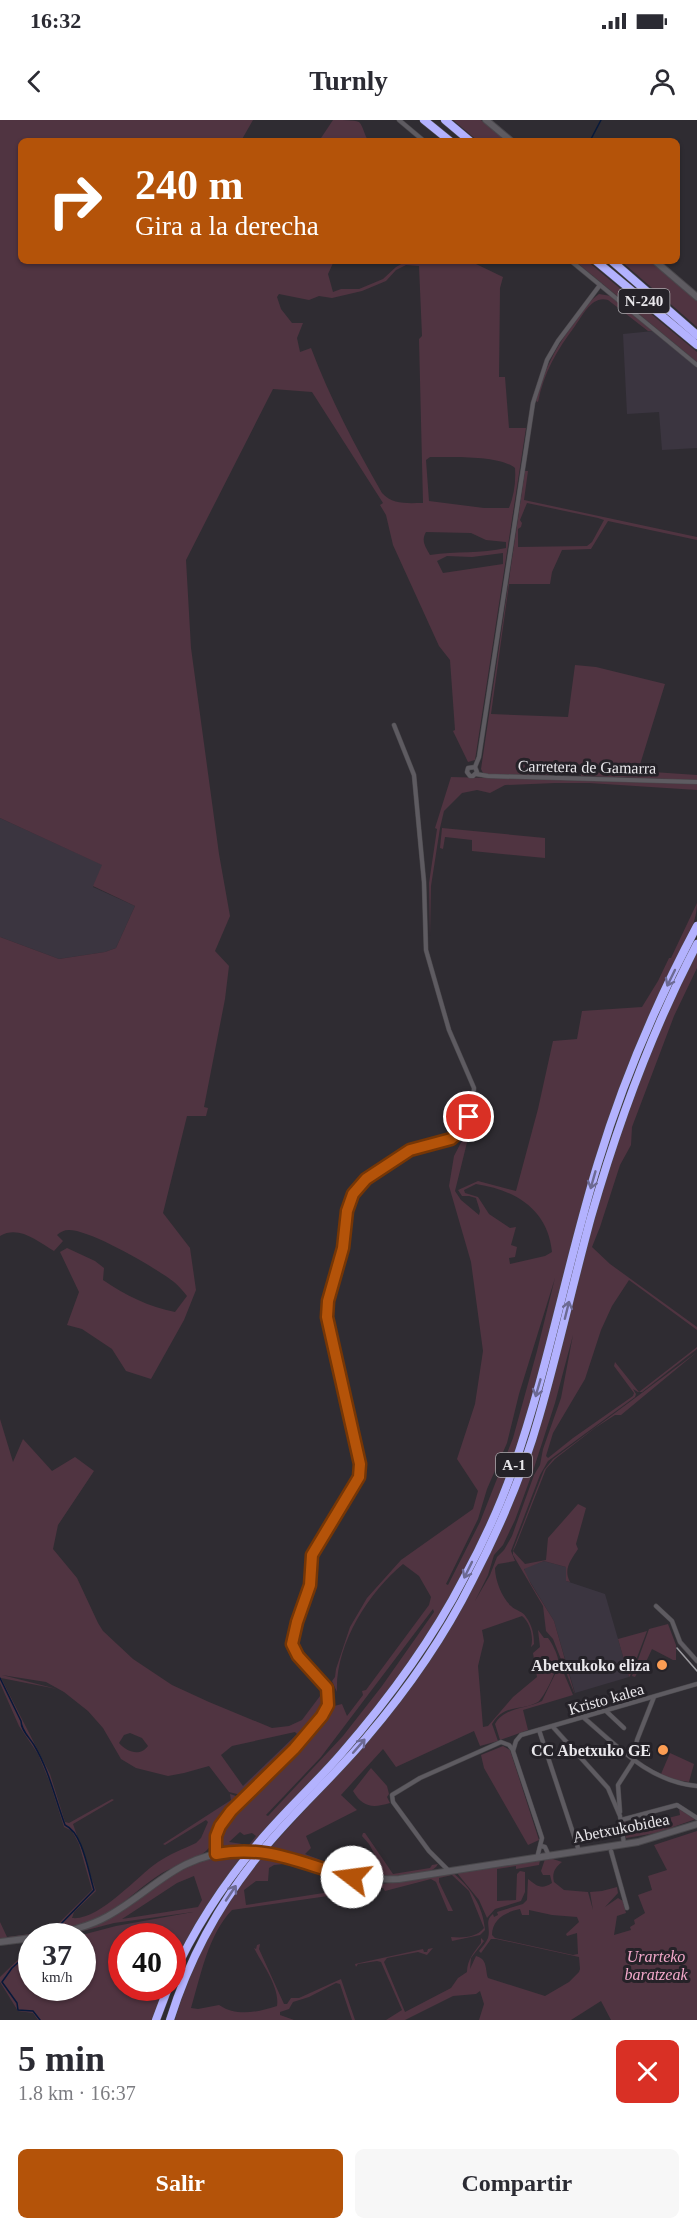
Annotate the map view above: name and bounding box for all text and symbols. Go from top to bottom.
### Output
text: 16:32 [30,8,81,33]
icon: back [18,65,51,98]
icon: person [646,65,679,98]
text: Turnly [309,66,388,96]
icon: right [36,162,114,240]
text: 240 m [135,162,244,208]
text: Gira a la derecha [135,211,319,241]
road number: N-240 [618,289,670,313]
street label: Carretera de Gamarra [518,757,656,777]
one-way arrow [664,969,676,987]
pin [443,1091,494,1142]
icon: arrive [452,1100,485,1133]
one-way arrow [587,1170,599,1189]
one-way arrow [562,1301,574,1320]
one-way arrow [532,1378,543,1397]
road number: A-1 [496,1453,532,1477]
one-way arrow [462,1561,474,1579]
place label: Abetxukoko eliza [531,1657,650,1674]
marker: Abetxukoko eliza [655,1658,669,1672]
street label: Kristo kalea [566,1680,646,1718]
one-way arrow [352,1739,366,1754]
place label: CC Abetxuko GE [531,1742,651,1759]
marker: CC Abetxuko GE [656,1743,670,1757]
street label: Abetxukobidea [571,1810,671,1846]
position arrow [320,1845,384,1909]
one-way arrow [225,1885,237,1901]
speed limit sign: 40 [108,1923,186,2001]
text: 37 [42,1938,72,1971]
park label: Urarteko baratzeak [624,1948,688,1983]
text: km/h [42,1969,72,1985]
text: 5 min [18,2039,105,2079]
button: close [616,2040,679,2103]
text: 1.8 km · 16:37 [18,2082,136,2104]
button: Salir [18,2149,343,2218]
button: Compartir [355,2149,679,2218]

